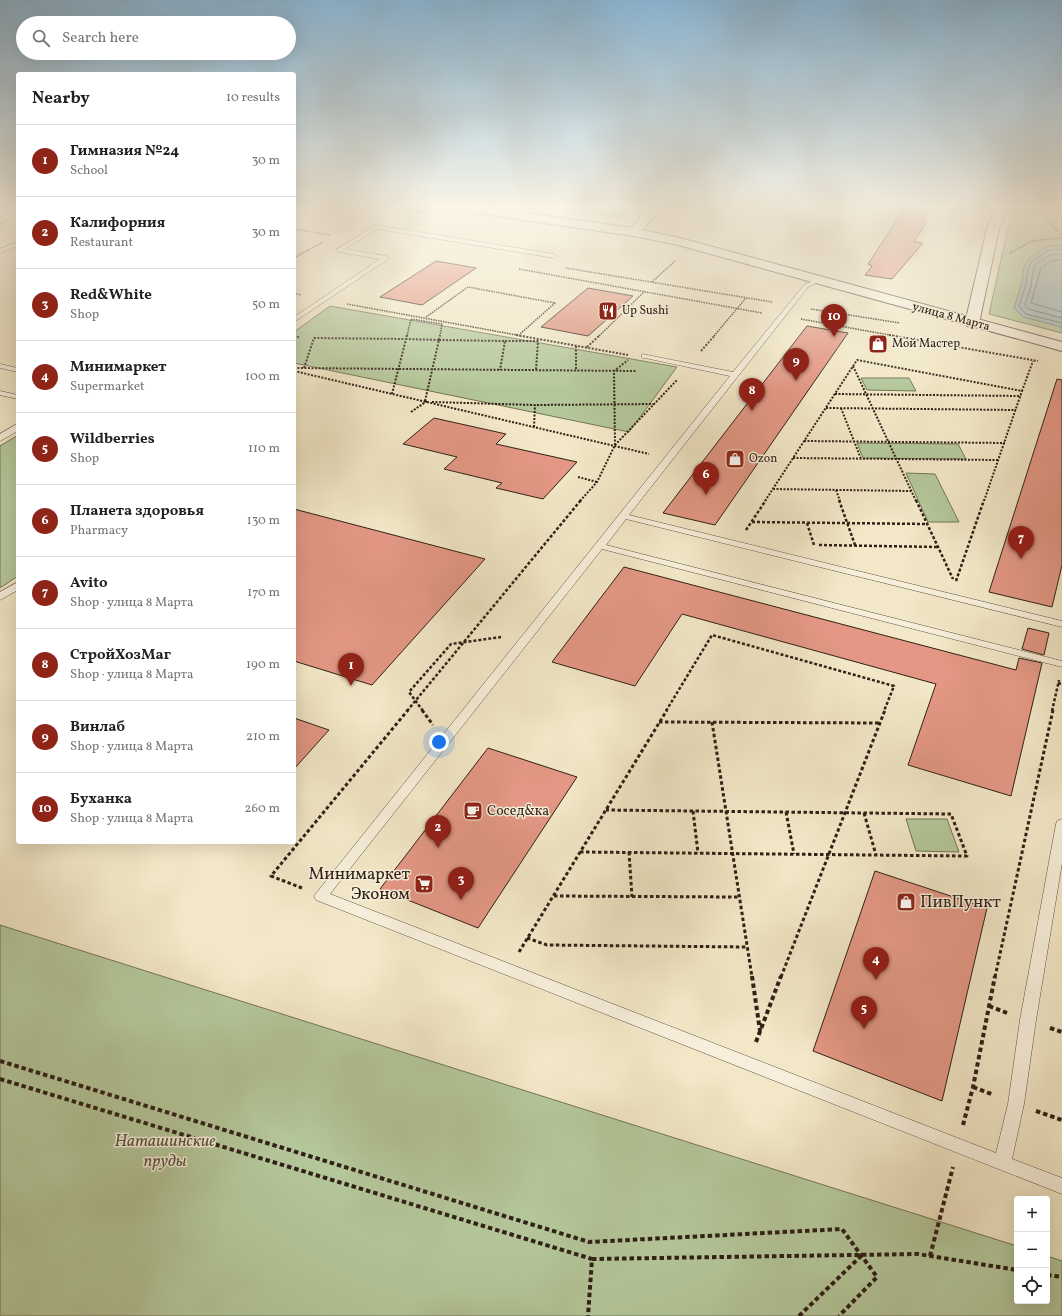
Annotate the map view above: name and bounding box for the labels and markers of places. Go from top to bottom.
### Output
restaurant icon: Up Sushi [597,300,619,322]
place label: Up Sushi [622,303,669,319]
pin: 10 [821,304,847,337]
shop icon: Мой Мастер [867,333,889,355]
place label: Мой Мастер [892,336,960,352]
pin: 9 [783,348,809,381]
pin: 8 [739,378,765,411]
shop icon: Ozon [724,448,746,470]
place label: Ozon [749,451,777,467]
pin: 6 [693,462,719,495]
pin: 7 [1008,526,1034,559]
pin: 1 [338,653,364,686]
cafe icon: Сосед&ка [462,800,484,822]
place label: Сосед&ка [487,802,549,821]
pin: 2 [425,815,451,848]
place label: Минимаркет Эконом [308,863,410,906]
pin: 3 [448,867,474,900]
supermarket icon: Минимаркет Эконом [413,873,435,895]
shop icon: ПивПункт [895,891,917,913]
place label: ПивПункт [920,891,1001,914]
pin: 4 [863,947,889,980]
pin: 5 [851,996,877,1029]

